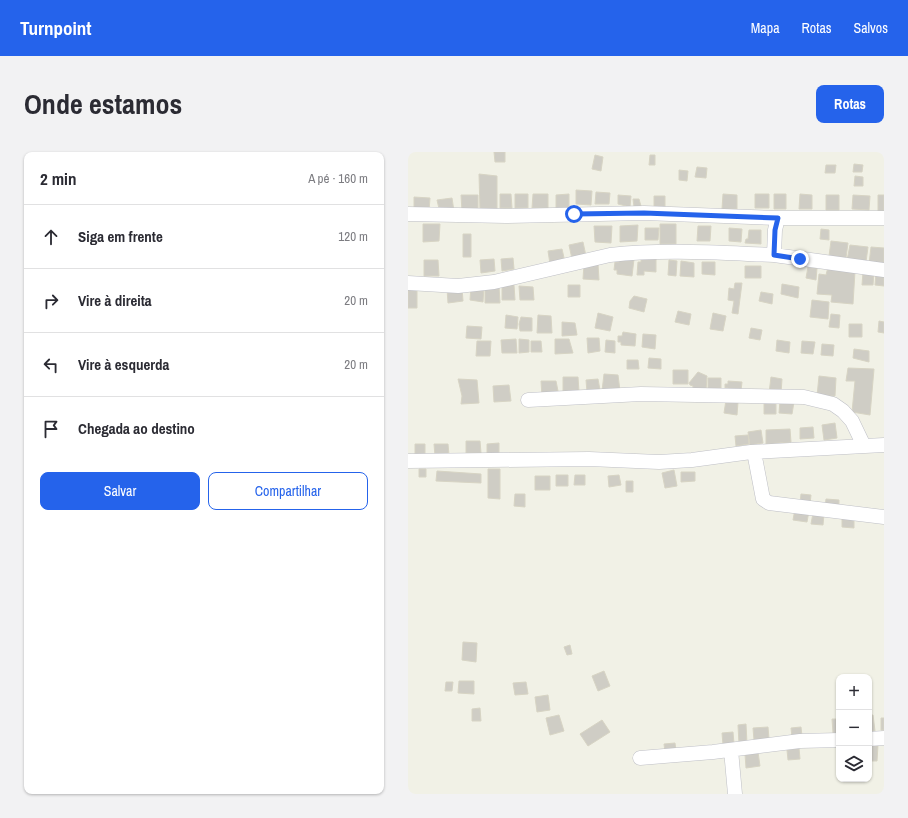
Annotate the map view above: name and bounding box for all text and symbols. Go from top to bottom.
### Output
text: Turnpoint [20,15,92,41]
text: Mapa [751,19,780,37]
text: Rotas [802,19,832,37]
text: Salvos [854,19,888,37]
text: Onde estamos [24,85,182,123]
button: Rotas [816,85,884,123]
text: 2 min [40,167,76,190]
text: A pé · 160 m [308,170,368,187]
route start [565,205,583,223]
icon: ahead [40,226,62,248]
text: Siga em frente [78,226,163,247]
text: 120 m [338,228,368,245]
route end [791,250,809,268]
icon: right [40,290,62,312]
text: Vire à direita [78,290,152,311]
text: 20 m [344,292,368,309]
icon: left [40,354,62,376]
text: Vire à esquerda [78,354,169,375]
text: 20 m [344,356,368,373]
icon: arrive [40,418,62,440]
text: Chegada ao destino [78,418,195,439]
button: Salvar [40,472,200,510]
button: Compartilhar [208,472,368,510]
map controls [836,674,872,782]
button: + [836,674,872,710]
button: − [836,710,872,746]
button: layers [836,746,872,782]

